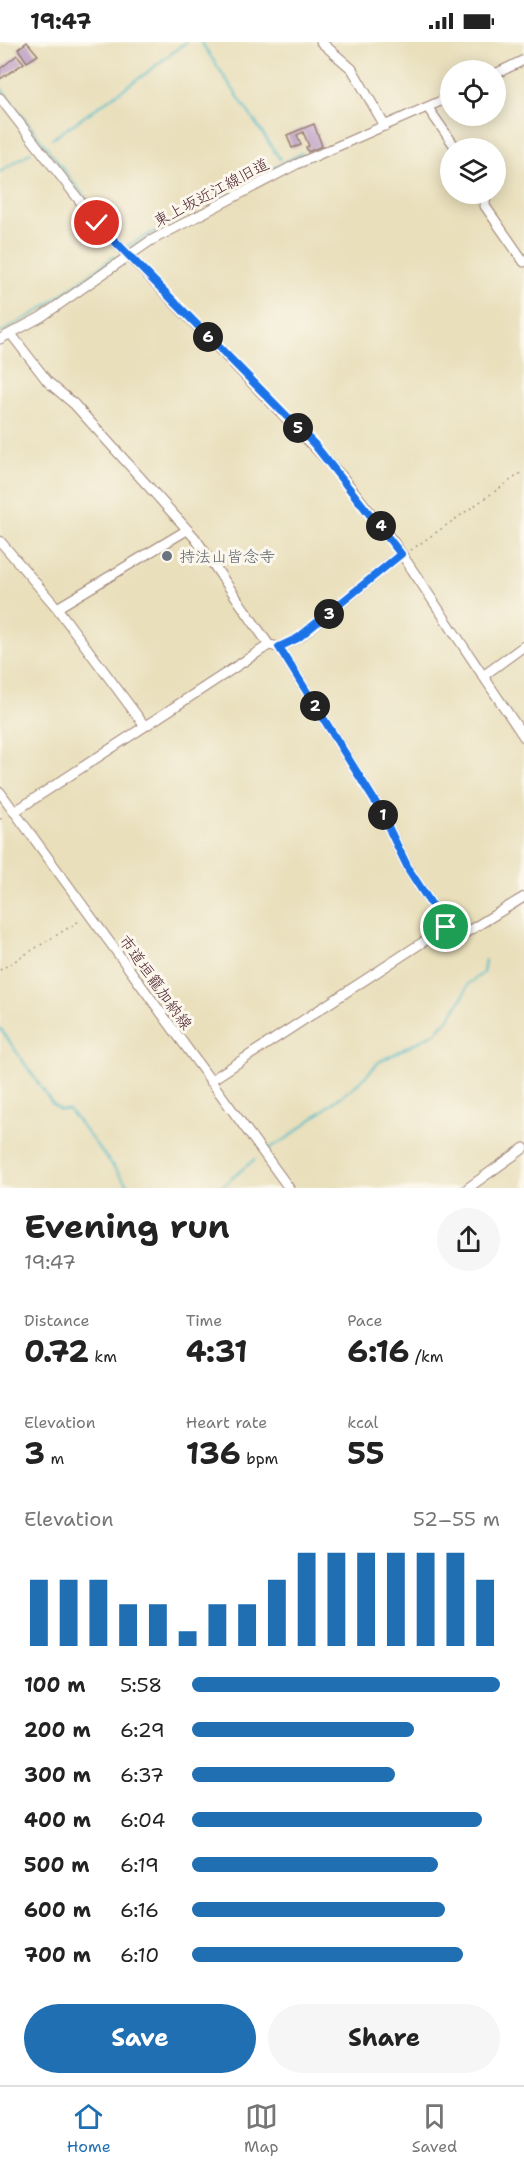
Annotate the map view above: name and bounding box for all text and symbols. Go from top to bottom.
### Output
text: 19:47 [30,7,91,36]
map controls [440,60,506,204]
button: locate [440,60,506,126]
button: layers [440,138,506,204]
street label: 東上坂近江線旧道 [150,153,273,232]
pin [71,197,122,248]
icon: check [80,206,113,239]
pin: 6 [193,322,223,352]
text: 6 [202,326,214,347]
pin: 5 [283,413,313,443]
text: 5 [293,417,303,438]
pin: 4 [366,511,396,541]
text: 4 [375,515,387,536]
place label: 持法山皆念寺 [179,546,275,567]
marker: 持法山皆念寺 [160,549,174,563]
pin: 3 [314,599,344,629]
text: 3 [323,603,335,624]
pin: 2 [300,691,330,721]
text: 2 [309,695,321,716]
pin: 1 [368,800,398,830]
text: 1 [379,804,387,825]
pin [420,901,471,952]
icon: arrive [429,910,462,943]
street label: 市道垣籠加納線 [114,931,197,1034]
text: Evening run [24,1204,230,1249]
button: share [437,1208,500,1271]
text: 19:47 [24,1249,76,1275]
text: Distance [24,1310,90,1331]
text: Time [186,1310,222,1331]
text: Pace [347,1310,383,1331]
text: 0.72 [24,1331,89,1372]
text: 4:31 [186,1331,248,1372]
text: 6:16 [347,1331,410,1372]
text: km [89,1346,117,1367]
text: /km [410,1346,444,1367]
text: Elevation [24,1412,96,1433]
text: Heart rate [186,1412,267,1433]
text: kcal [347,1412,378,1433]
text: 3 [24,1433,45,1474]
text: 136 [186,1433,241,1474]
text: 55 [347,1433,385,1474]
text: m [45,1448,64,1469]
text: bpm [241,1448,278,1469]
text: Elevation [24,1506,114,1532]
text: 52–55 m [413,1506,500,1532]
text: 100 m [24,1672,86,1698]
text: 5:58 [120,1672,162,1698]
text: 200 m [24,1717,91,1743]
text: 6:29 [120,1717,165,1743]
text: 300 m [24,1762,91,1788]
text: 6:37 [120,1762,164,1788]
text: 400 m [24,1807,91,1833]
text: 6:04 [120,1807,166,1833]
text: 500 m [24,1852,90,1878]
text: 6:19 [120,1852,159,1878]
text: 600 m [24,1897,91,1923]
text: 6:16 [120,1897,159,1923]
text: 700 m [24,1942,91,1968]
text: 6:10 [120,1942,159,1968]
button: Save [24,2004,256,2073]
button: Share [268,2004,500,2073]
tab: Home [67,2100,111,2157]
tab: Map [244,2100,278,2157]
tab: Saved [412,2100,457,2157]

